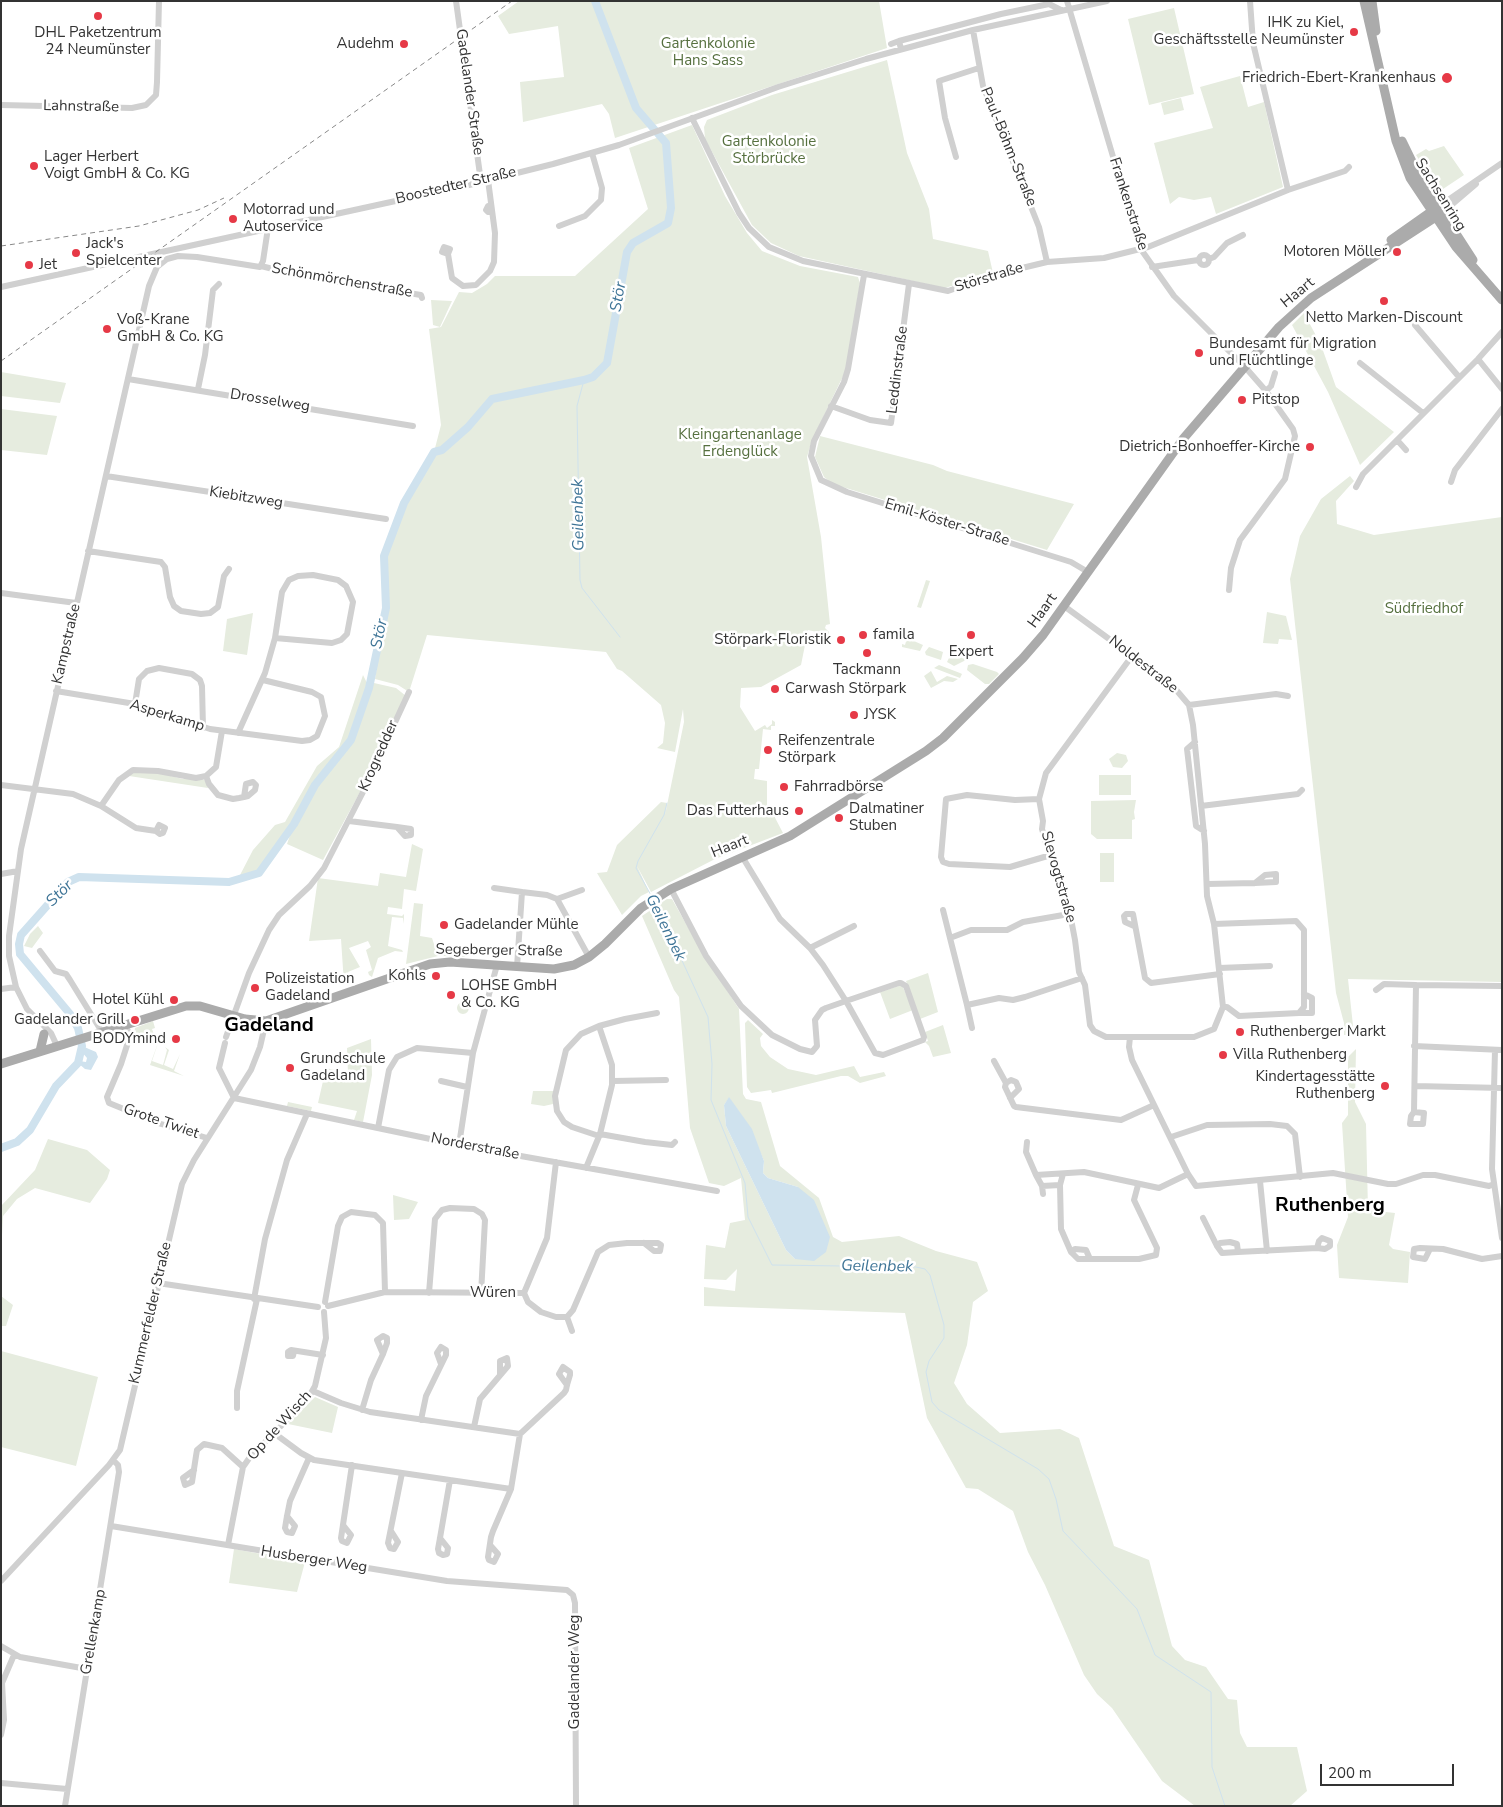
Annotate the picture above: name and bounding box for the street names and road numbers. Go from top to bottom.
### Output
street label: Gadelander Straße [451,28,487,156]
street label: Paul-Böhm-Straße [976,85,1040,209]
street label: Lahnstraße [43,97,119,117]
street label: Frankenstraße [1105,155,1151,253]
street label: Sachsenring [1411,155,1469,235]
street label: Boostedter Straße [394,163,518,209]
street label: Störstraße [952,259,1026,297]
street label: Schönmörchenstraße [270,260,414,302]
street label: Haart [1277,274,1319,312]
street label: Leddinstraße [884,325,912,415]
street label: Drosselweg [229,386,311,416]
street label: Kiebitzweg [208,483,284,513]
street label: Emil-Köster-Straße [882,495,1012,551]
street label: Haart [1024,590,1062,632]
street label: Kampstraße [49,602,85,686]
street label: Noldestraße [1105,632,1181,698]
street label: Asperkamp [127,696,207,736]
street label: Krogredder [355,718,403,794]
street label: Slevogtstraße [1036,829,1080,925]
street label: Haart [709,831,751,863]
street label: Segeberger Straße [435,941,563,961]
street label: Grote Twiet [121,1101,201,1143]
street label: Norderstraße [429,1130,521,1164]
street label: Kummerfelder Straße [126,1240,176,1386]
street label: Würen [470,1284,516,1302]
street label: Op de Wisch [244,1388,316,1464]
street label: Husberger Weg [260,1543,368,1577]
street label: Grellenkamp [78,1588,110,1676]
street label: Gadelander Weg [566,1615,584,1729]

